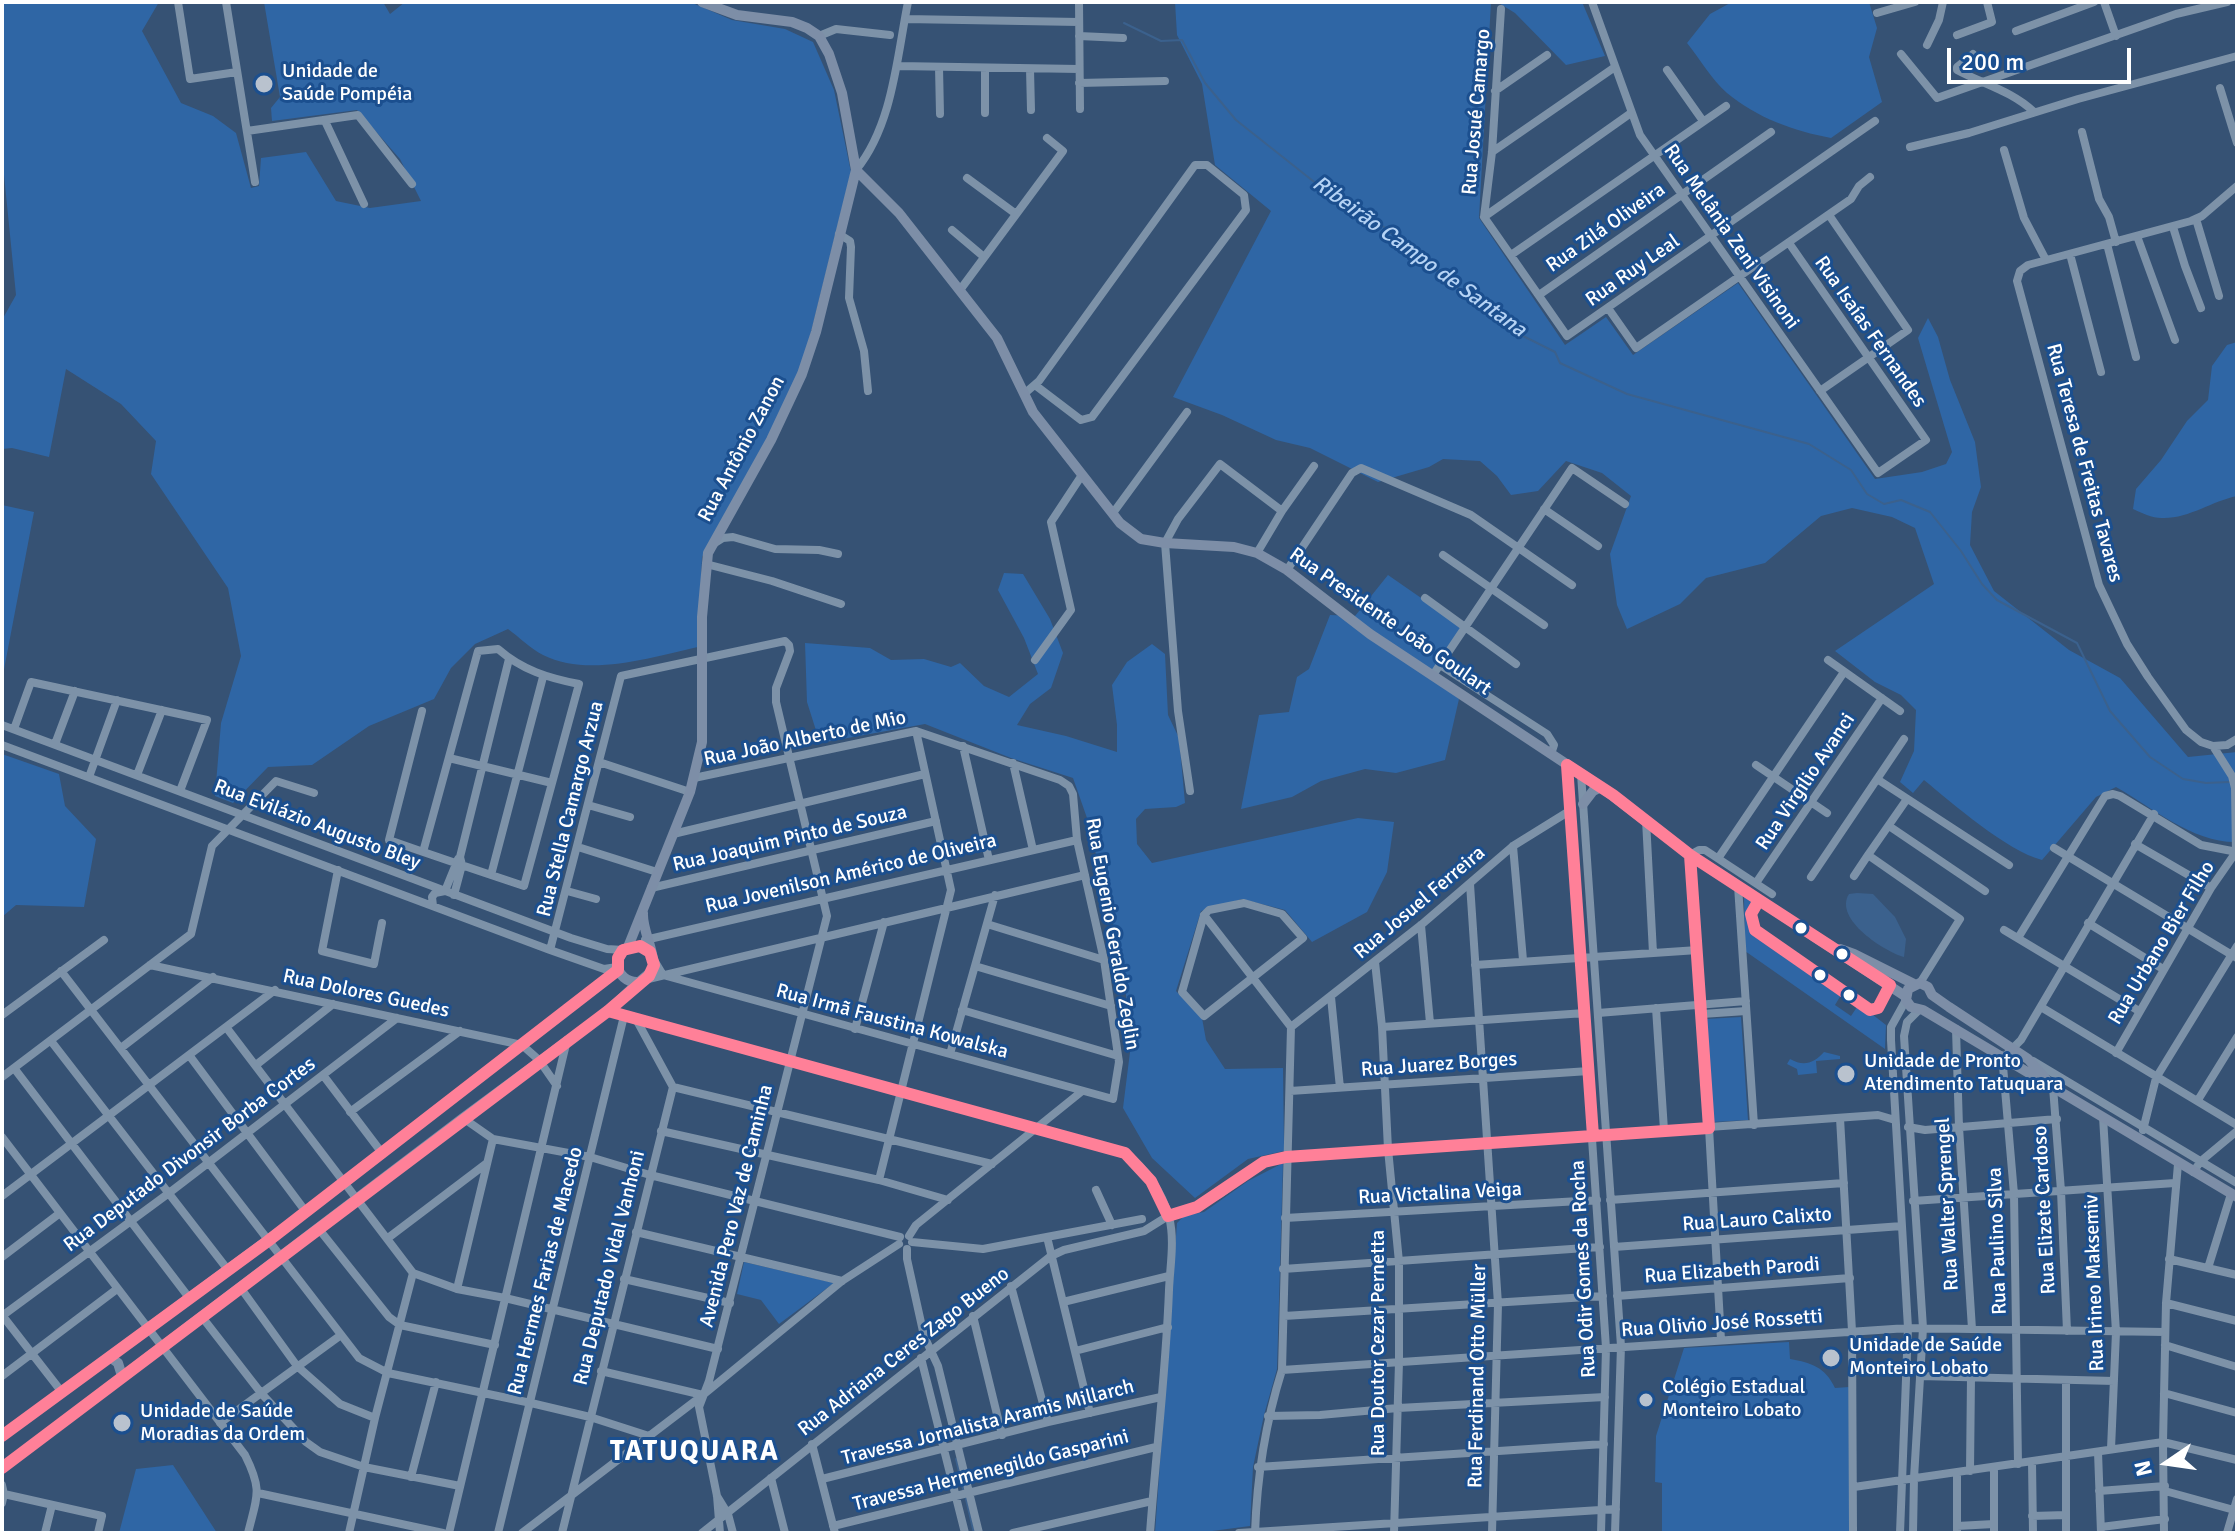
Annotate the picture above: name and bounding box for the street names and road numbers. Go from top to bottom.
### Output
street label: Rua Josué Camargo [1458,28,1496,196]
street label: Rua Melânia Zeni Visinoni [1658,140,1804,334]
street label: Rua Zilá Oliveira [1542,178,1670,278]
street label: Rua Ruy Leal [1581,230,1685,312]
street label: Rua Isaías Fernandes [1809,252,1931,412]
street label: Rua Teresa de Freitas Tavares [2041,341,2127,585]
street label: Rua Antônio Zanon [693,372,791,526]
street label: Rua Presidente João Goulart [1284,543,1496,701]
street label: Rua Stella Camargo Arzua [533,699,609,919]
street label: Rua João Alberto de Mio [702,706,908,772]
street label: Rua Virgílio Avanci [1751,709,1861,855]
street label: Rua Evilázio Augusto Bley [210,775,424,875]
street label: Rua Joaquim Pinto de Souza [671,800,909,878]
street label: Rua Eugenio Geraldo Zeglin [1080,816,1144,1052]
street label: Rua Jovenilson Américo de Oliveira [703,829,999,919]
street label: Rua Josuel Ferreira [1350,841,1490,965]
street label: Rua Urbano Bier Filho [2104,857,2220,1029]
street label: Rua Dolores Guedes [280,965,452,1023]
street label: Rua Irmã Faustina Kowalska [773,979,1011,1065]
street label: Rua Juarez Borges [1360,1048,1518,1082]
street label: Rua Deputado Divonsir Borba Cortes [59,1052,321,1258]
street label: Avenida Pero Vaz de Caminha [695,1082,779,1330]
street label: Rua Walter Sprengel [1931,1117,1965,1291]
street label: Rua Elizete Cardoso [2029,1125,2061,1295]
street label: Rua Hermes Farias de Macedo [504,1144,588,1398]
street label: Rua Deputado Vidal Vanhoni [569,1148,651,1388]
street label: Rua Odir Gomes da Rocha [1566,1160,1602,1378]
street label: Rua Paulino Silva [1983,1167,2013,1315]
street label: Rua Victalina Veiga [1358,1178,1522,1210]
street label: Rua Irineo Maksemiv [2080,1194,2110,1372]
street label: Rua Lauro Calixto [1681,1203,1833,1237]
street label: Rua Doutor Cezar Pernetta [1367,1230,1391,1456]
street label: Rua Elizabeth Parodi [1643,1253,1821,1289]
street label: Rua Adriana Ceres Zago Bueno [794,1262,1014,1442]
street label: Rua Ferdinand Otto Müller [1464,1264,1492,1488]
street label: Rua Olivio José Rossetti [1620,1305,1824,1343]
street label: Travessa Jornalista Aramis Millarch [839,1375,1137,1471]
street label: Travessa Hermenegildo Gasparini [851,1425,1131,1517]

